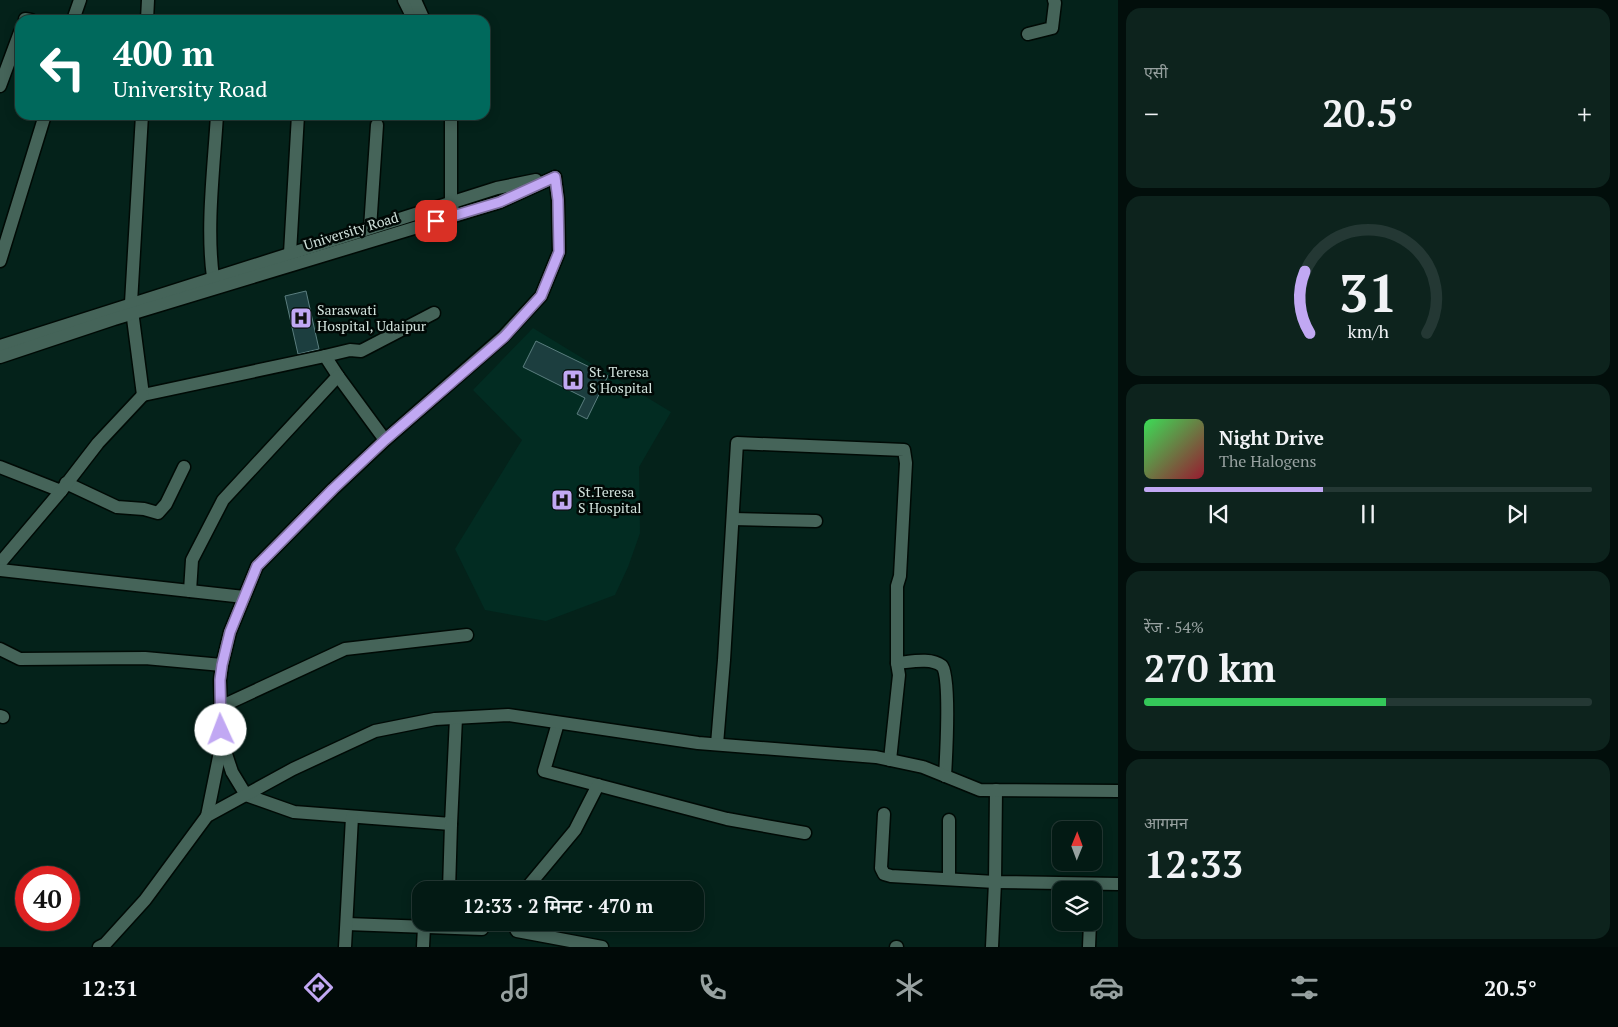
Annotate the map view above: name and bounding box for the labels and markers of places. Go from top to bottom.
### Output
pin [415,200,457,242]
place label: Saraswati Hospital, Udaipur [317,300,427,335]
hospital icon: Saraswati Hospital, Udaipur [289,306,313,330]
place label: St. Teresa S Hospital [589,362,653,397]
hospital icon: St. Teresa S Hospital [561,368,585,392]
place label: St.Teresa S Hospital [578,482,642,517]
hospital icon: St.Teresa S Hospital [550,488,574,512]

